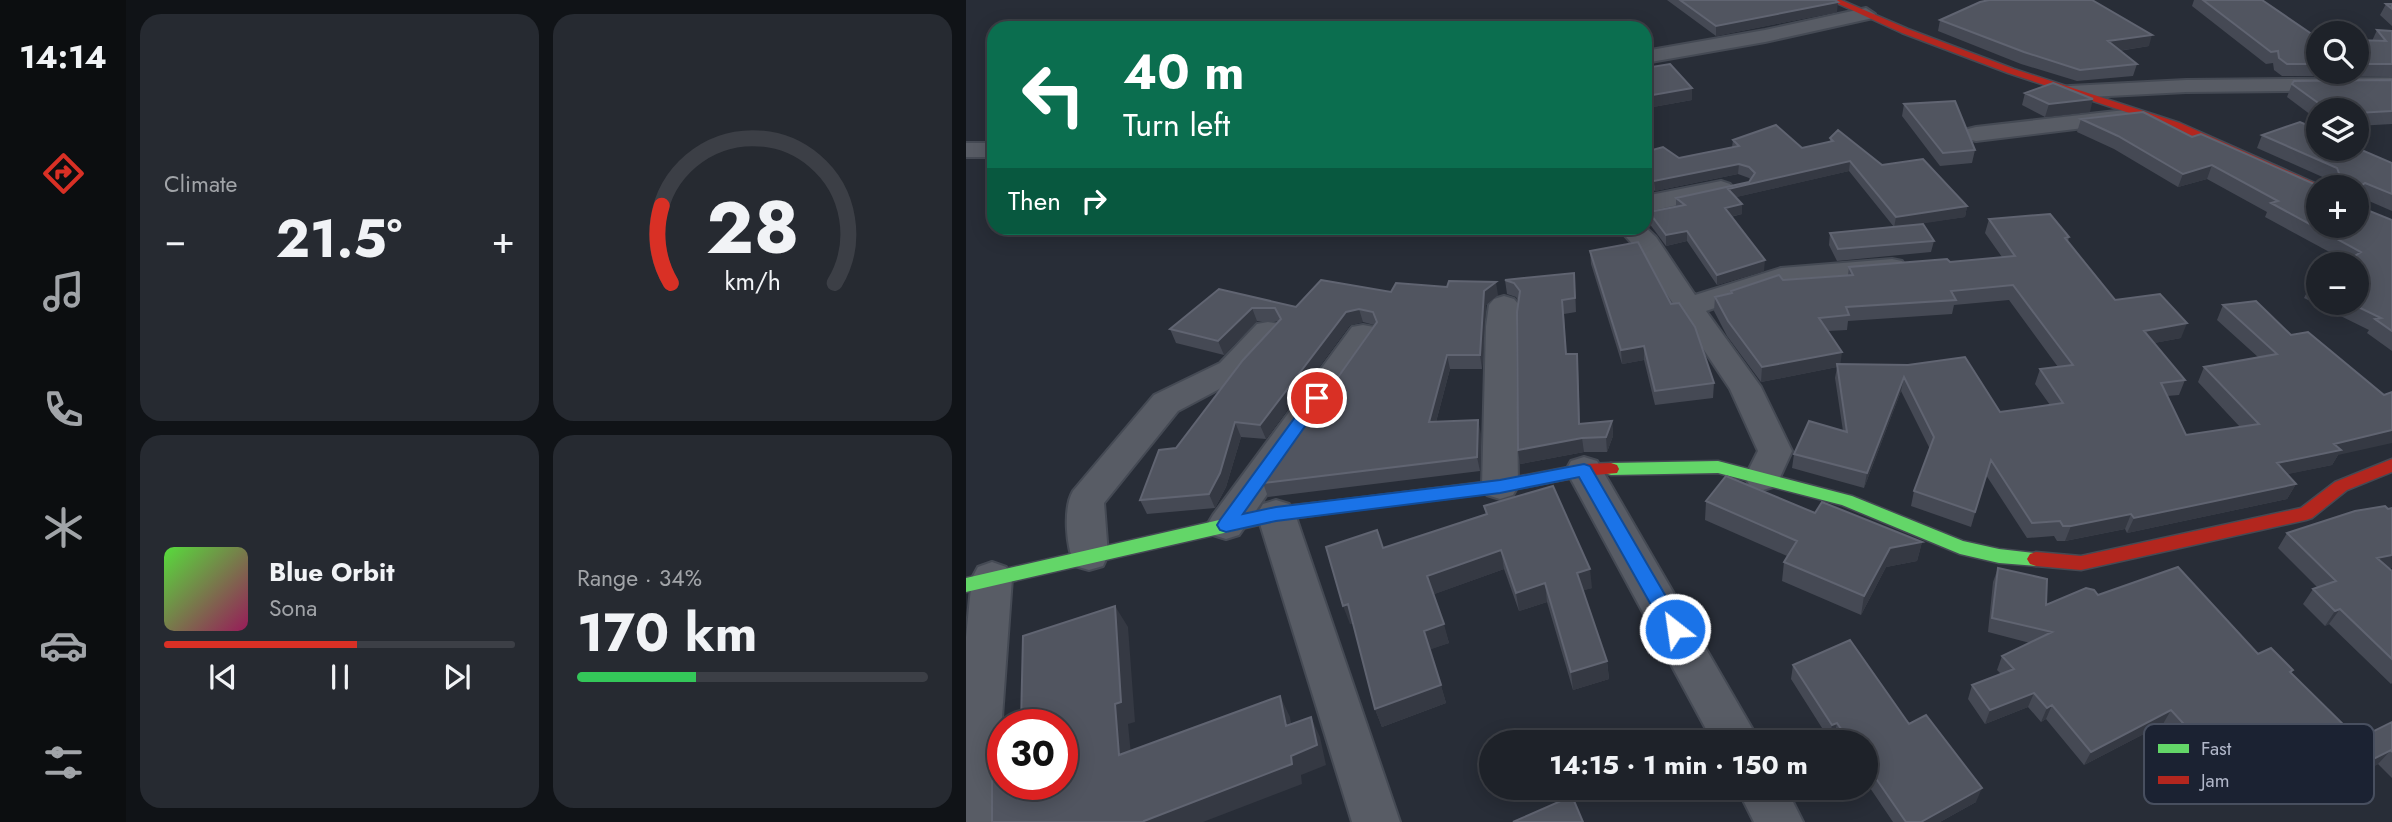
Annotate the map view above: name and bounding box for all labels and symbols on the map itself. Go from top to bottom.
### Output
pin [1287,368,1347,428]
position arrow [1638,592,1712,666]
speed limit sign: 30 [987,709,1078,800]
legend [2144,724,2374,804]
text: Fast [2201,735,2232,762]
text: Jam [2198,767,2230,794]

